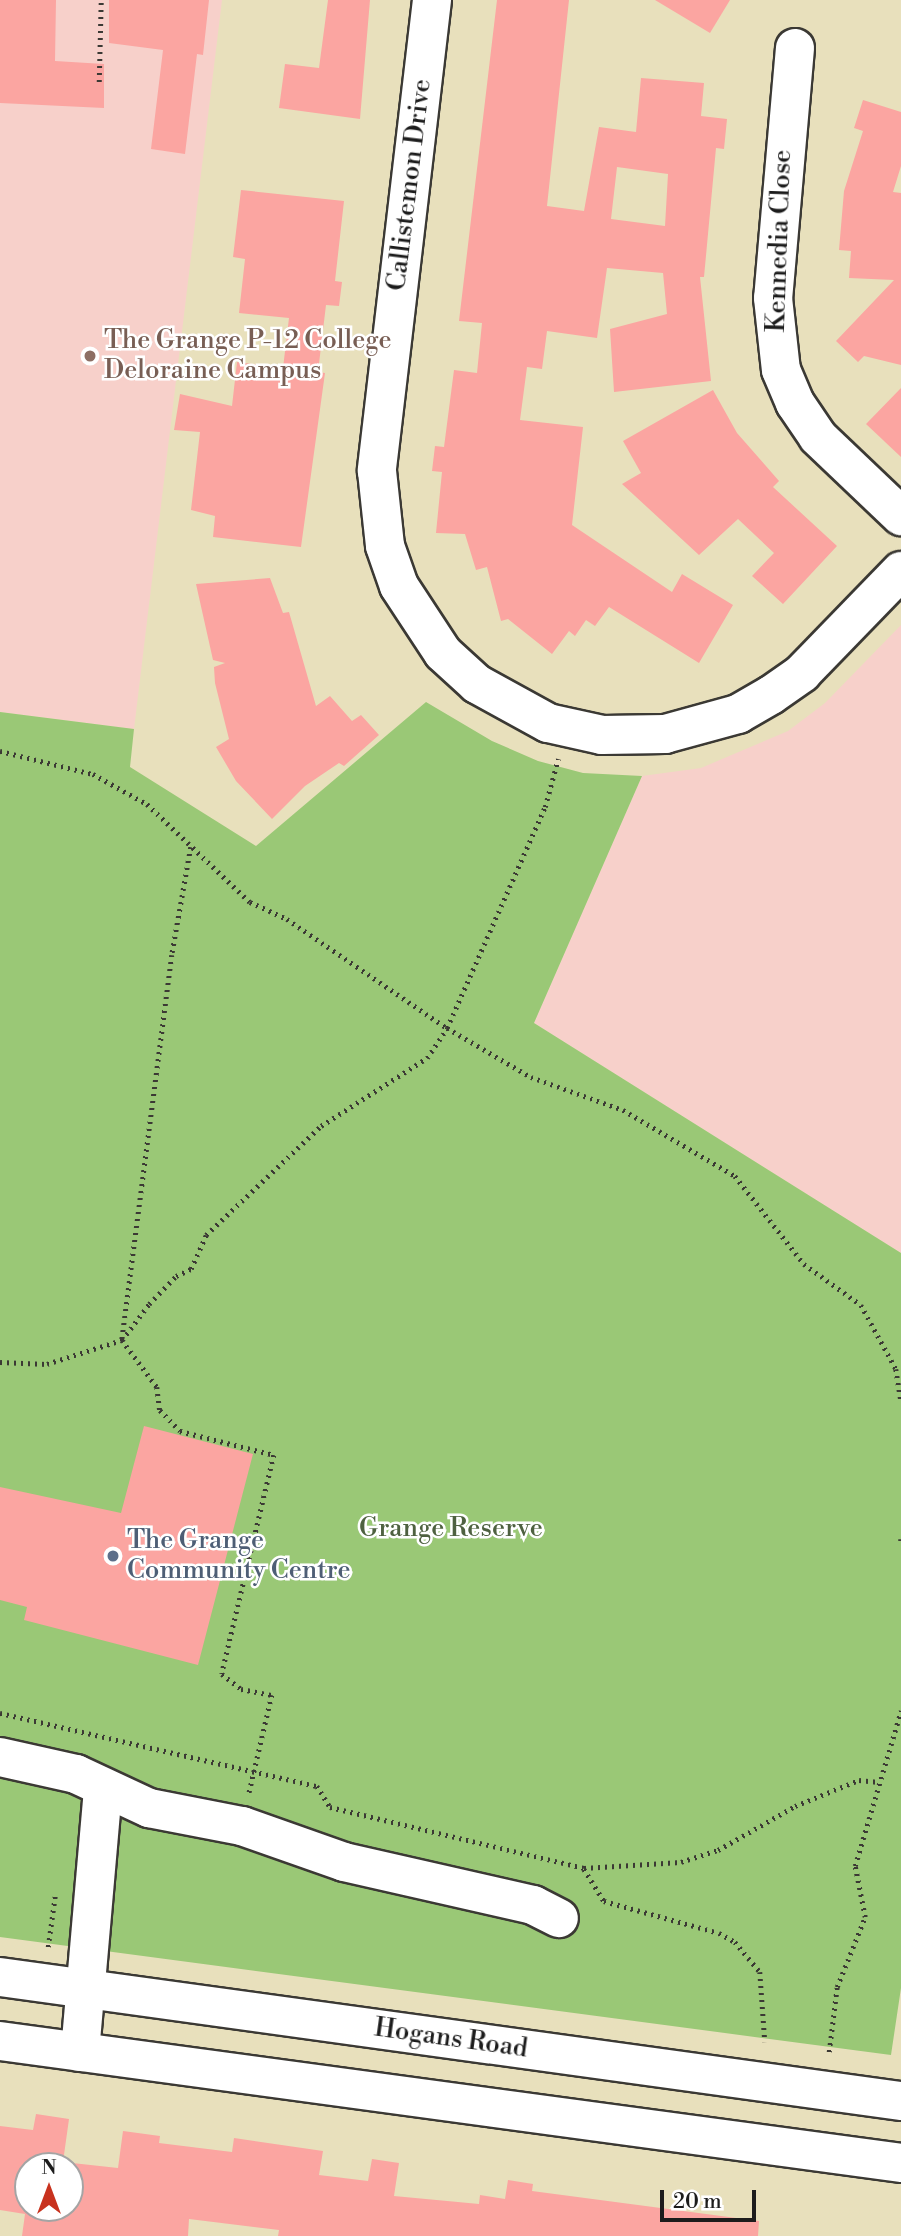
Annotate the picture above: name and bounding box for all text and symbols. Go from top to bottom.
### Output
street label: Callistemon Drive [382,77,438,293]
street label: Kennedia Close [761,149,799,333]
place label: The Grange P-12 College Deloraine Campus [104,325,392,386]
marker: The Grange P-12 College Deloraine Campus [82,348,98,364]
park label: Grange Reserve [359,1513,543,1545]
place label: The Grange Community Centre [127,1525,351,1586]
marker: The Grange Community Centre [105,1548,121,1564]
street label: Hogans Road [372,2013,530,2065]
north arrow [14,2152,84,2222]
text: N [41,2156,57,2180]
scale bar [663,2176,759,2220]
text: 20 m [673,2189,722,2215]

